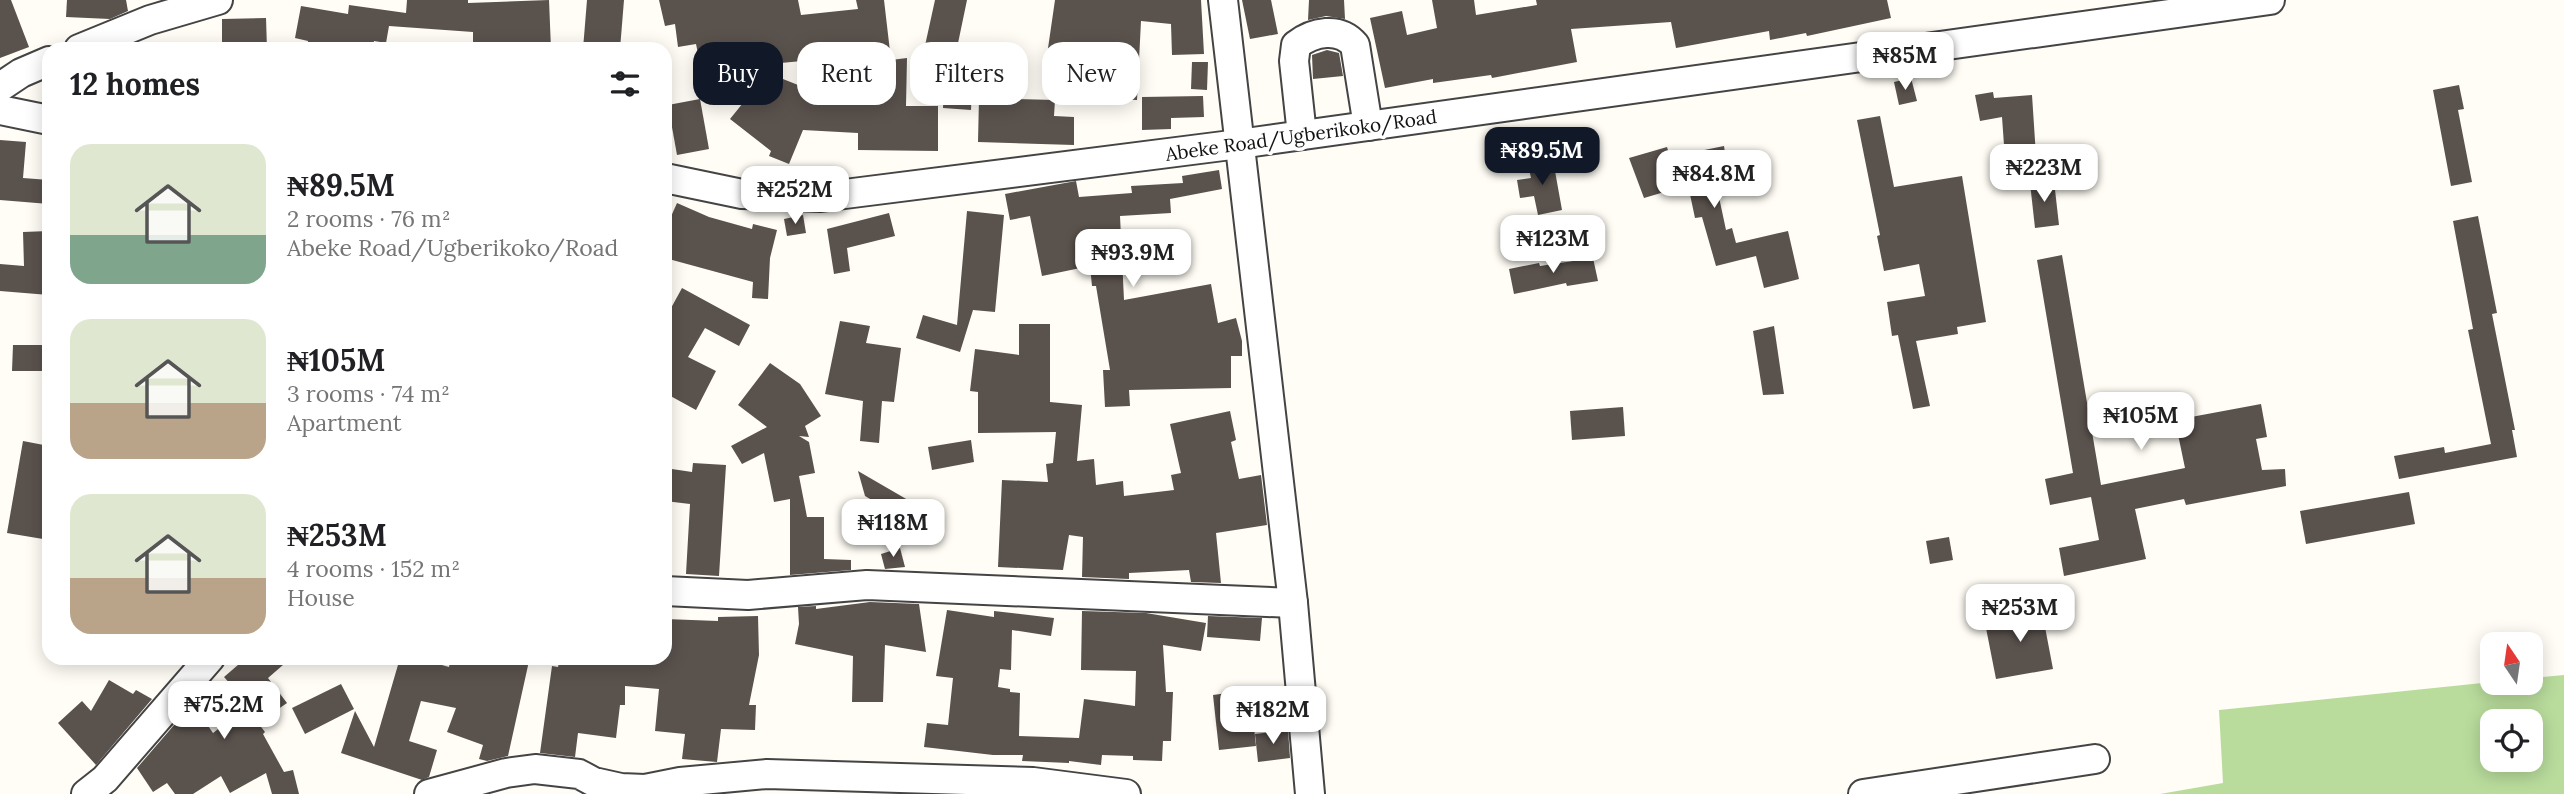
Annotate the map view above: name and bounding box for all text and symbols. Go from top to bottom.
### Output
pin: ₦85M [1864,32,1946,92]
text: ₦85M [1873,40,1937,69]
chip: Buy [693,42,783,105]
chip: Rent [797,42,896,105]
chip: Filters [910,42,1028,105]
chip: New [1042,42,1140,105]
text: 12 homes [70,65,200,103]
icon: filters [606,65,644,103]
street label: Abeke Road/Ugberikoko/Road [1163,104,1438,167]
pin: ₦89.5M [1485,128,1599,187]
text: ₦89.5M [1501,135,1583,164]
pin: ₦223M [1995,144,2093,204]
pin: ₦84.8M [1657,150,1771,210]
text: ₦223M [2006,152,2082,181]
text: ₦84.8M [1672,158,1756,187]
text: ₦89.5M [287,166,395,204]
pin: ₦252M [746,166,844,226]
icon: home [126,172,210,256]
text: ₦252M [757,174,833,203]
text: 2 rooms · 76 m² [287,204,451,233]
pin: ₦123M [1504,216,1602,275]
text: ₦123M [1516,223,1590,252]
pin: ₦93.9M [1076,230,1190,289]
text: Abeke Road/Ugberikoko/Road [287,233,618,262]
text: ₦93.9M [1091,237,1175,266]
text: ₦105M [287,341,385,379]
icon: home [126,347,210,431]
text: 3 rooms · 74 m² [287,379,450,408]
pin: ₦105M [2092,392,2190,452]
text: ₦105M [2103,400,2179,429]
text: Apartment [287,408,402,437]
pin: ₦118M [844,500,942,559]
text: ₦118M [858,507,928,536]
text: ₦253M [287,516,387,554]
icon: home [126,522,210,606]
text: 4 rooms · 152 m² [287,554,460,583]
text: House [287,583,355,612]
pin: ₦253M [1971,584,2069,644]
text: ₦253M [1982,592,2058,621]
north arrow [2480,632,2543,695]
map controls [2480,632,2543,772]
pin: ₦75.2M [167,682,281,741]
pin: ₦182M [1224,686,1322,746]
text: ₦75.2M [184,689,264,718]
text: ₦182M [1236,694,1310,723]
button: locate [2480,709,2543,772]

